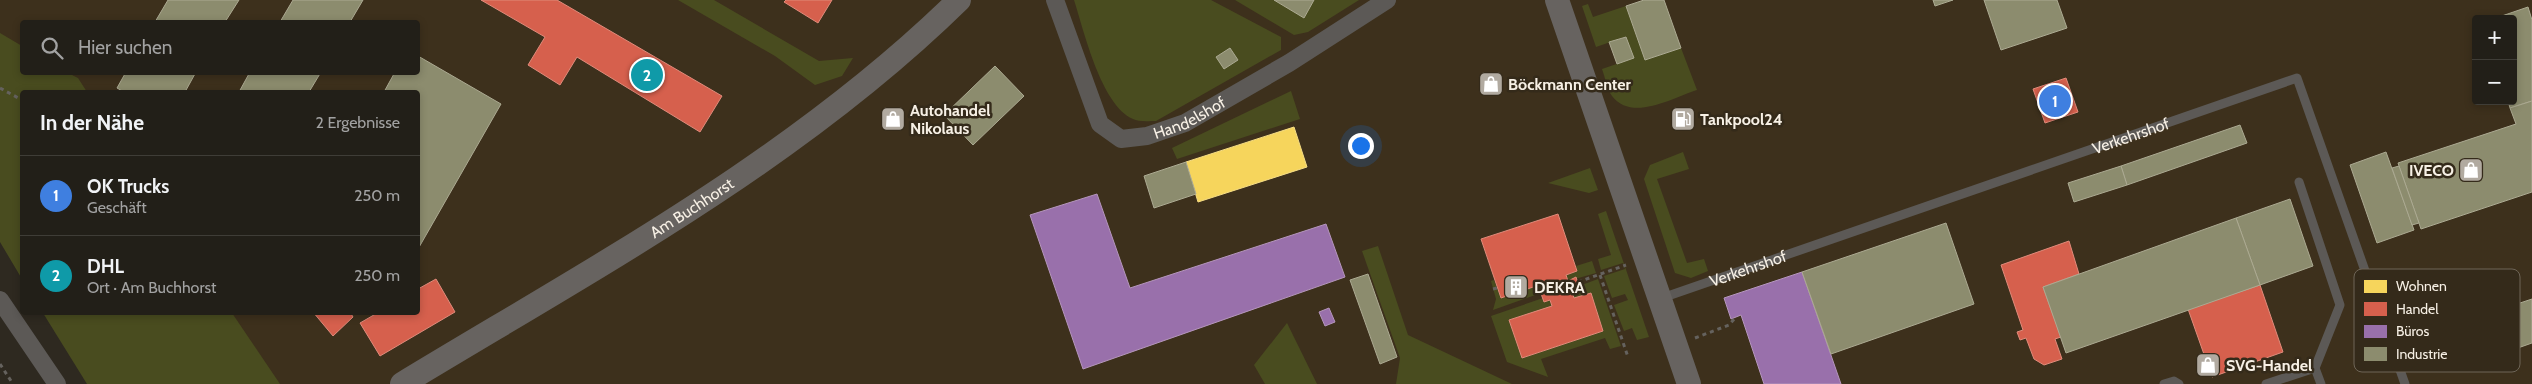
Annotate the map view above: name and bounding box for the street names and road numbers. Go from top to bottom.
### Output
street label: Handelshof [1151,92,1230,143]
street label: Verkehrshof [2090,114,2172,158]
street label: Am Buchhorst [646,174,738,242]
street label: Verkehrshof [1707,246,1790,291]

